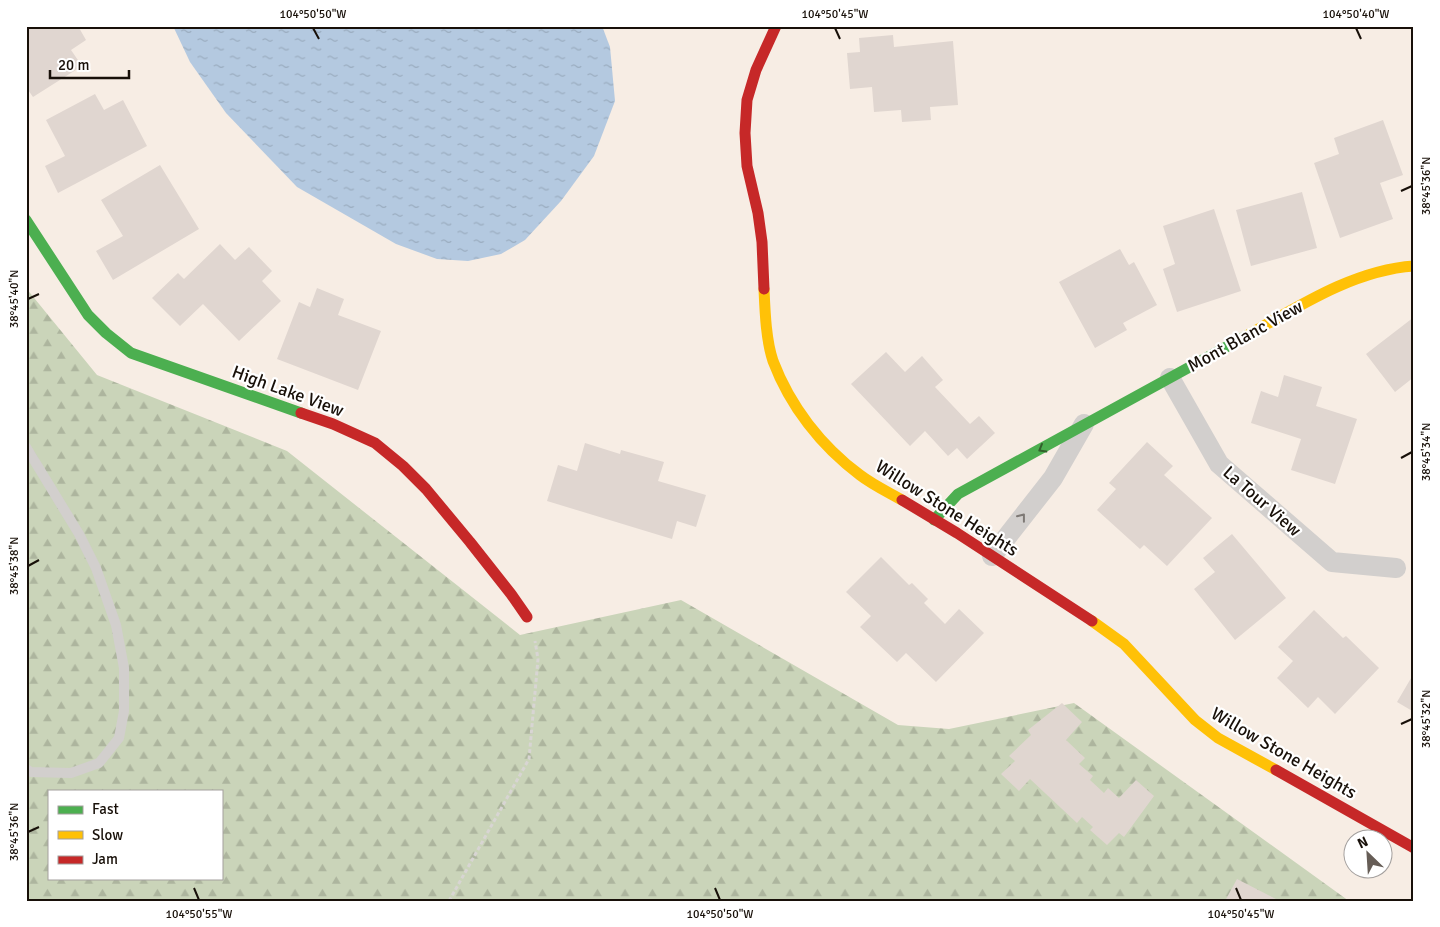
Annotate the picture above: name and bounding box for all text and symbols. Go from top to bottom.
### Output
text: 104°50'50"W [279,7,347,22]
text: 104°50'45"W [801,7,869,22]
text: 104°50'40"W [1322,7,1390,22]
scale bar [50,48,129,80]
text: 20 m [58,56,89,74]
text: 38°45'36"N [1419,157,1434,215]
text: 38°45'40"N [7,270,22,328]
street label: Mont Blanc View [1183,295,1307,377]
street label: High Lake View [229,361,347,421]
text: 38°45'34"N [1419,423,1434,481]
one-way arrow [1038,442,1047,452]
street label: Willow Stone Heights [871,455,1023,561]
street label: La Tour View [1218,461,1306,541]
one-way arrow [1016,513,1025,523]
text: 38°45'38"N [7,537,22,595]
text: 38°45'32"N [1419,690,1434,748]
street label: Willow Stone Heights [1207,702,1361,804]
legend [48,790,222,880]
text: Fast [92,800,119,818]
text: 38°45'36"N [7,803,22,861]
text: Slow [92,826,123,844]
north arrow [1342,830,1392,880]
text: N [1355,833,1371,852]
text: Jam [92,850,118,868]
text: 104°50'55"W [165,907,233,922]
text: 104°50'50"W [686,907,754,922]
text: 104°50'45"W [1207,907,1275,922]

